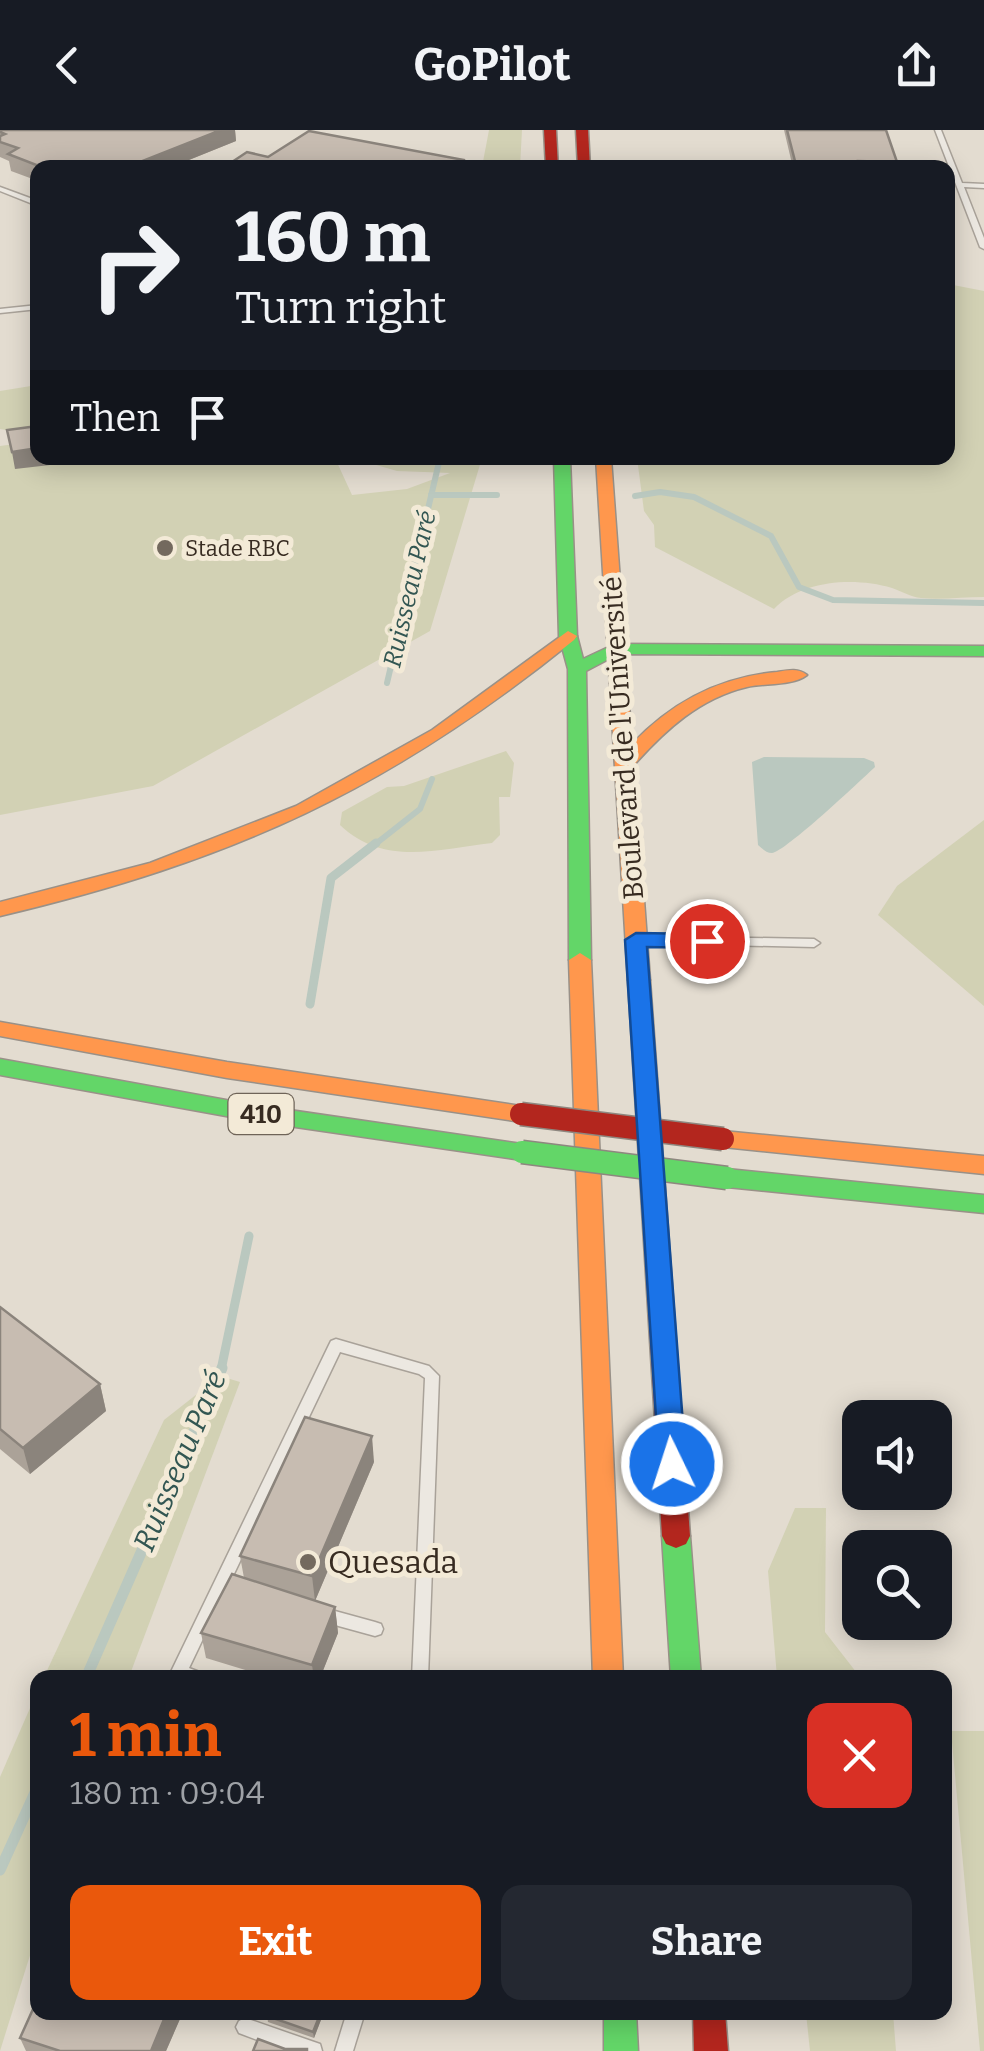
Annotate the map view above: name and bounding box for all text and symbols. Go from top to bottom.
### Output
icon: back [40,38,95,93]
text: GoPilot [413,38,571,92]
icon: share [889,38,944,93]
text: 160 m [235,196,430,280]
icon: right [70,200,200,330]
text: Turn right [235,281,447,335]
icon: arrive [180,390,235,445]
text: Then [70,395,160,441]
water label: Ruisseau Paré [377,508,443,670]
place label: Stade RBC [185,535,290,562]
marker: Stade RBC [154,537,176,559]
street label: Boulevard de l'Université [595,575,650,901]
pin [665,899,750,984]
icon: arrive [680,914,735,969]
road number: 410 [228,1094,294,1134]
water label: Ruisseau Paré [126,1366,234,1556]
map controls [842,1400,952,1640]
button: sound [842,1400,952,1510]
position arrow [620,1412,724,1516]
button: search [842,1530,952,1640]
place label: Quesada [328,1543,458,1581]
marker: Quesada [297,1551,319,1573]
text: 1 min [70,1700,222,1772]
button: close [807,1703,912,1808]
text: 180 m · 09:04 [70,1774,264,1812]
button: Exit [70,1885,481,2000]
button: Share [501,1885,912,2000]

